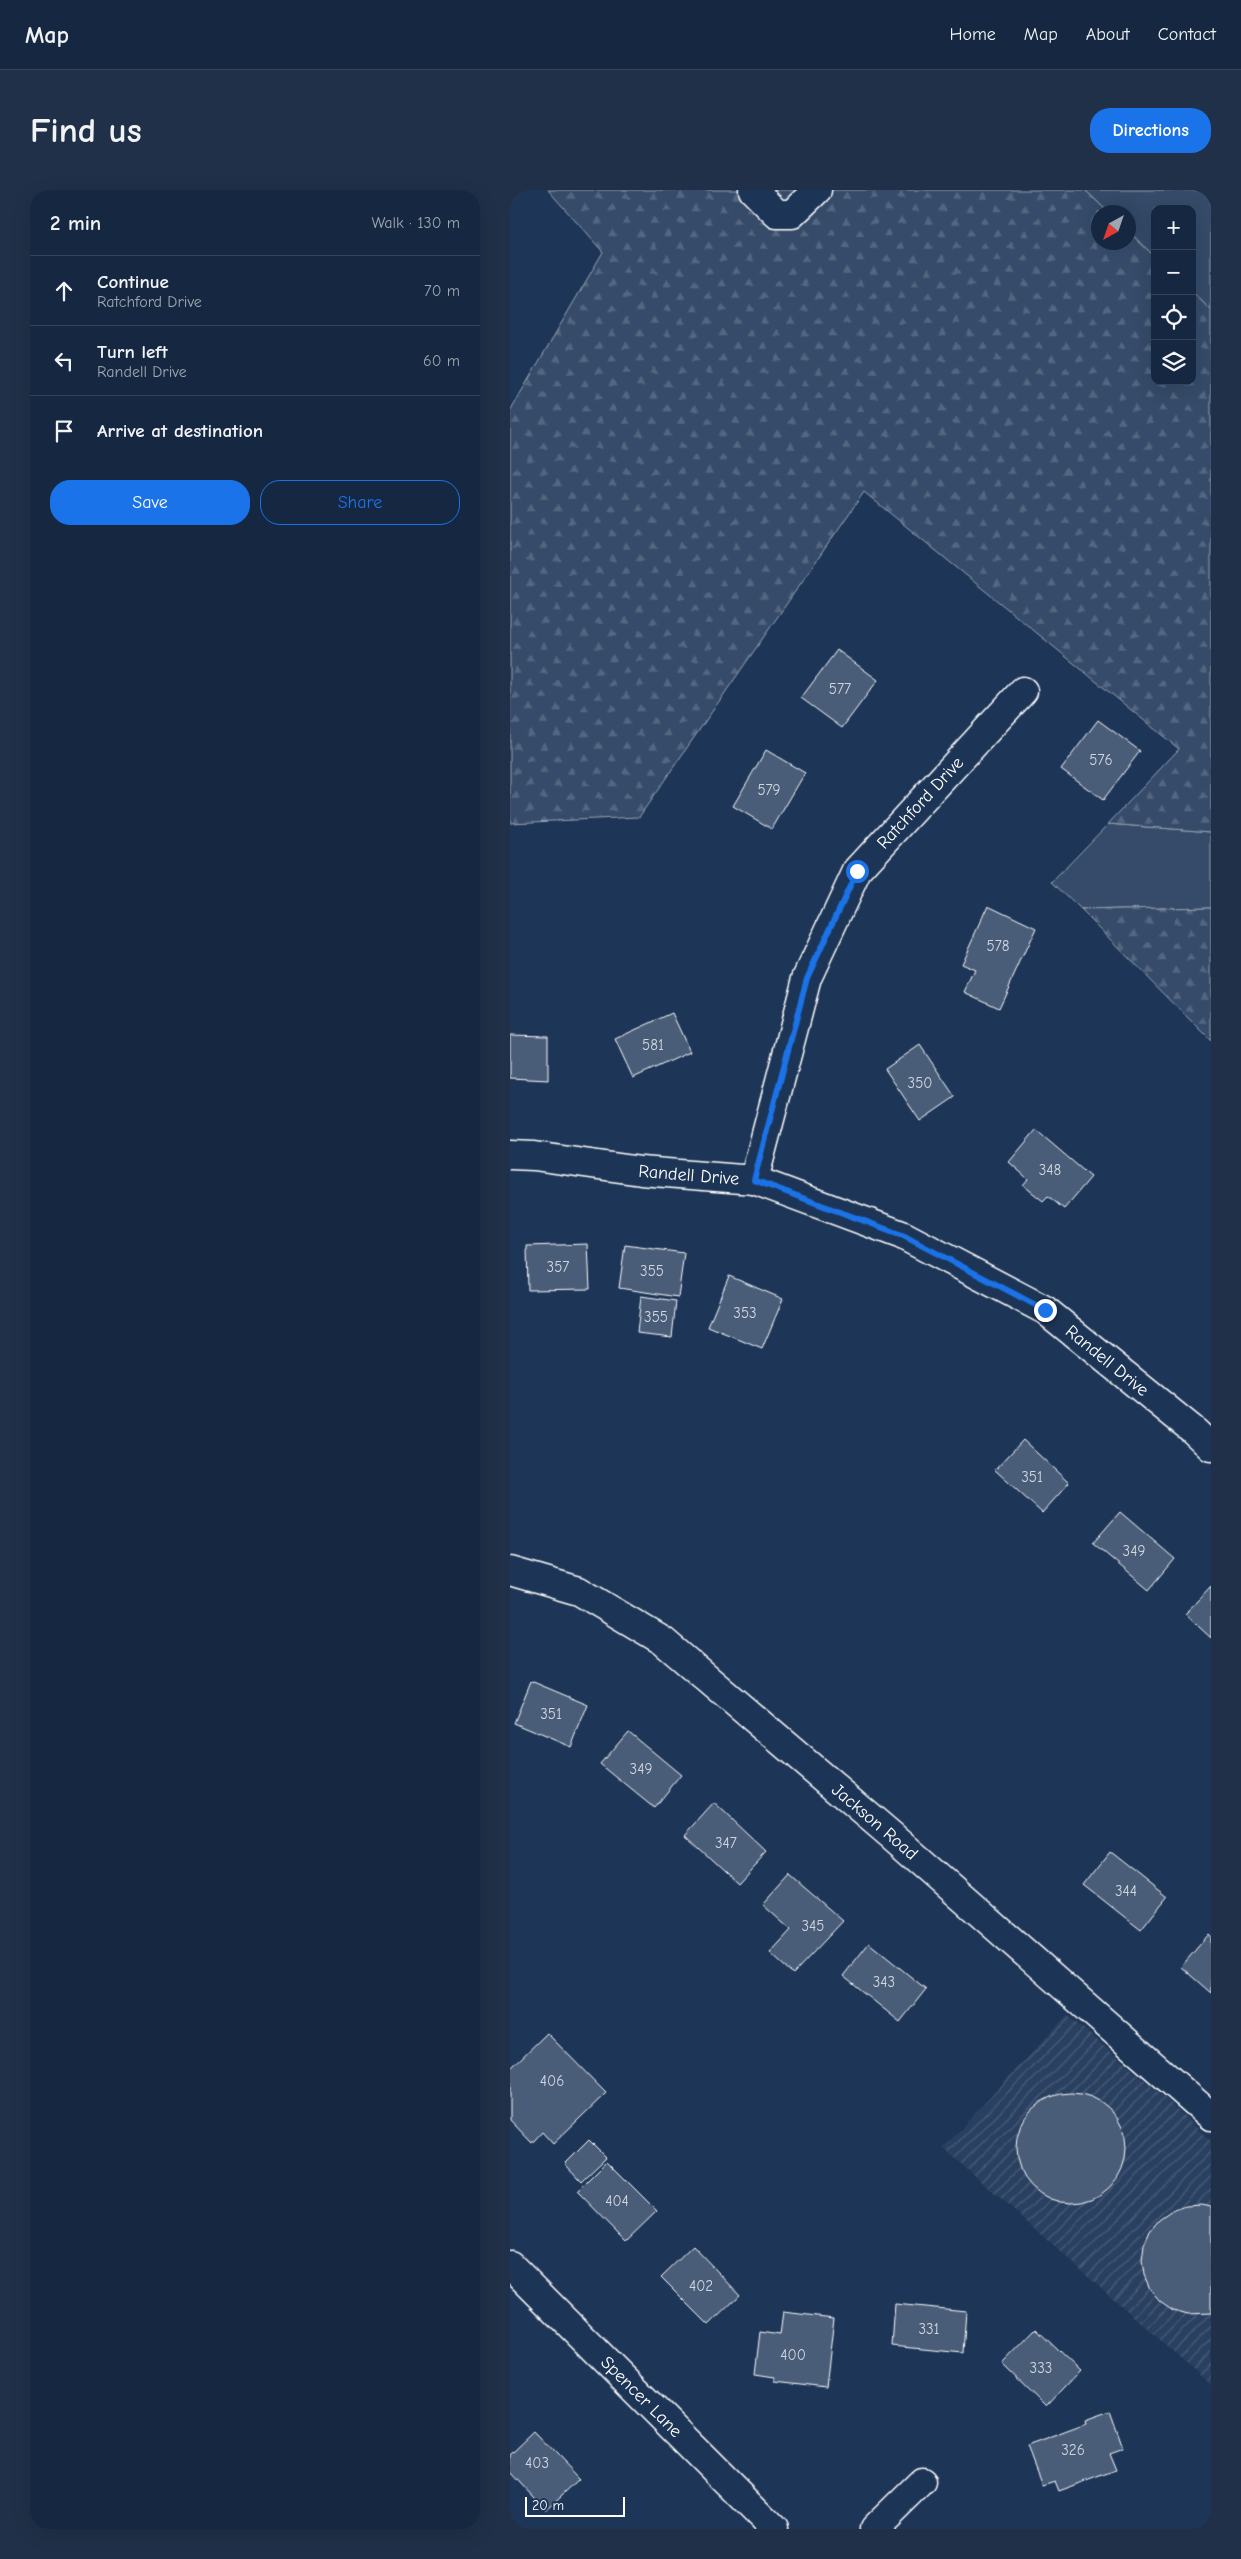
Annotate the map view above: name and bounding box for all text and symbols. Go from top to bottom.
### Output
text: Map [25,21,69,49]
text: Home [949,24,996,45]
text: Map [1024,24,1058,45]
text: About [1086,24,1130,45]
text: Contact [1158,24,1216,45]
button: Directions [1090,108,1211,153]
text: Find us [30,110,142,151]
north arrow [1091,205,1136,250]
map controls [1151,205,1196,385]
button: + [1151,205,1196,250]
text: 2 min [50,211,101,235]
text: Walk · 130 m [371,214,460,232]
button: − [1151,250,1196,295]
text: Continue [97,271,169,293]
icon: ahead [50,277,78,305]
text: 70 m [424,282,460,300]
text: Ratchford Drive [97,293,202,311]
button: locate [1151,295,1196,340]
button: layers [1151,340,1196,385]
text: Turn left [97,341,168,363]
icon: left [50,347,78,375]
text: 60 m [423,352,460,370]
text: Randell Drive [97,363,187,381]
icon: arrive [50,417,78,445]
text: Arrive at destination [97,420,263,442]
button: Save [50,480,250,525]
button: Share [260,480,460,525]
house number: 577 [829,680,851,698]
house number: 576 [1089,751,1113,769]
street label: Ratchford Drive [872,752,968,853]
house number: 579 [757,781,781,799]
route start [846,860,869,883]
house number: 578 [987,937,1009,955]
house number: 581 [642,1036,664,1054]
house number: 350 [908,1074,932,1092]
street label: Randell Drive [638,1160,740,1189]
house number: 348 [1039,1161,1061,1179]
house number: 357 [547,1258,569,1276]
house number: 355 [640,1262,664,1280]
route end [1034,1299,1057,1322]
house number: 353 [733,1304,757,1322]
house number: 355 [644,1308,668,1326]
street label: Randell Drive [1061,1321,1153,1400]
house number: 351 [1021,1468,1043,1486]
house number: 349 [1123,1542,1145,1560]
house number: 351 [540,1705,562,1723]
house number: 349 [630,1760,652,1778]
street label: Jackson Road [828,1779,922,1864]
house number: 347 [715,1834,737,1852]
house number: 344 [1115,1882,1137,1900]
house number: 345 [802,1917,824,1935]
house number: 343 [873,1973,895,1991]
house number: 406 [540,2072,564,2090]
house number: 404 [605,2192,629,2210]
house number: 402 [689,2277,713,2295]
house number: 331 [918,2320,940,2338]
house number: 400 [780,2346,806,2364]
street label: Spencer Lane [596,2351,687,2442]
house number: 333 [1030,2359,1052,2377]
house number: 326 [1061,2441,1085,2459]
house number: 403 [525,2454,549,2472]
scale bar [525,2494,625,2517]
text: 20 m [532,2497,564,2514]

